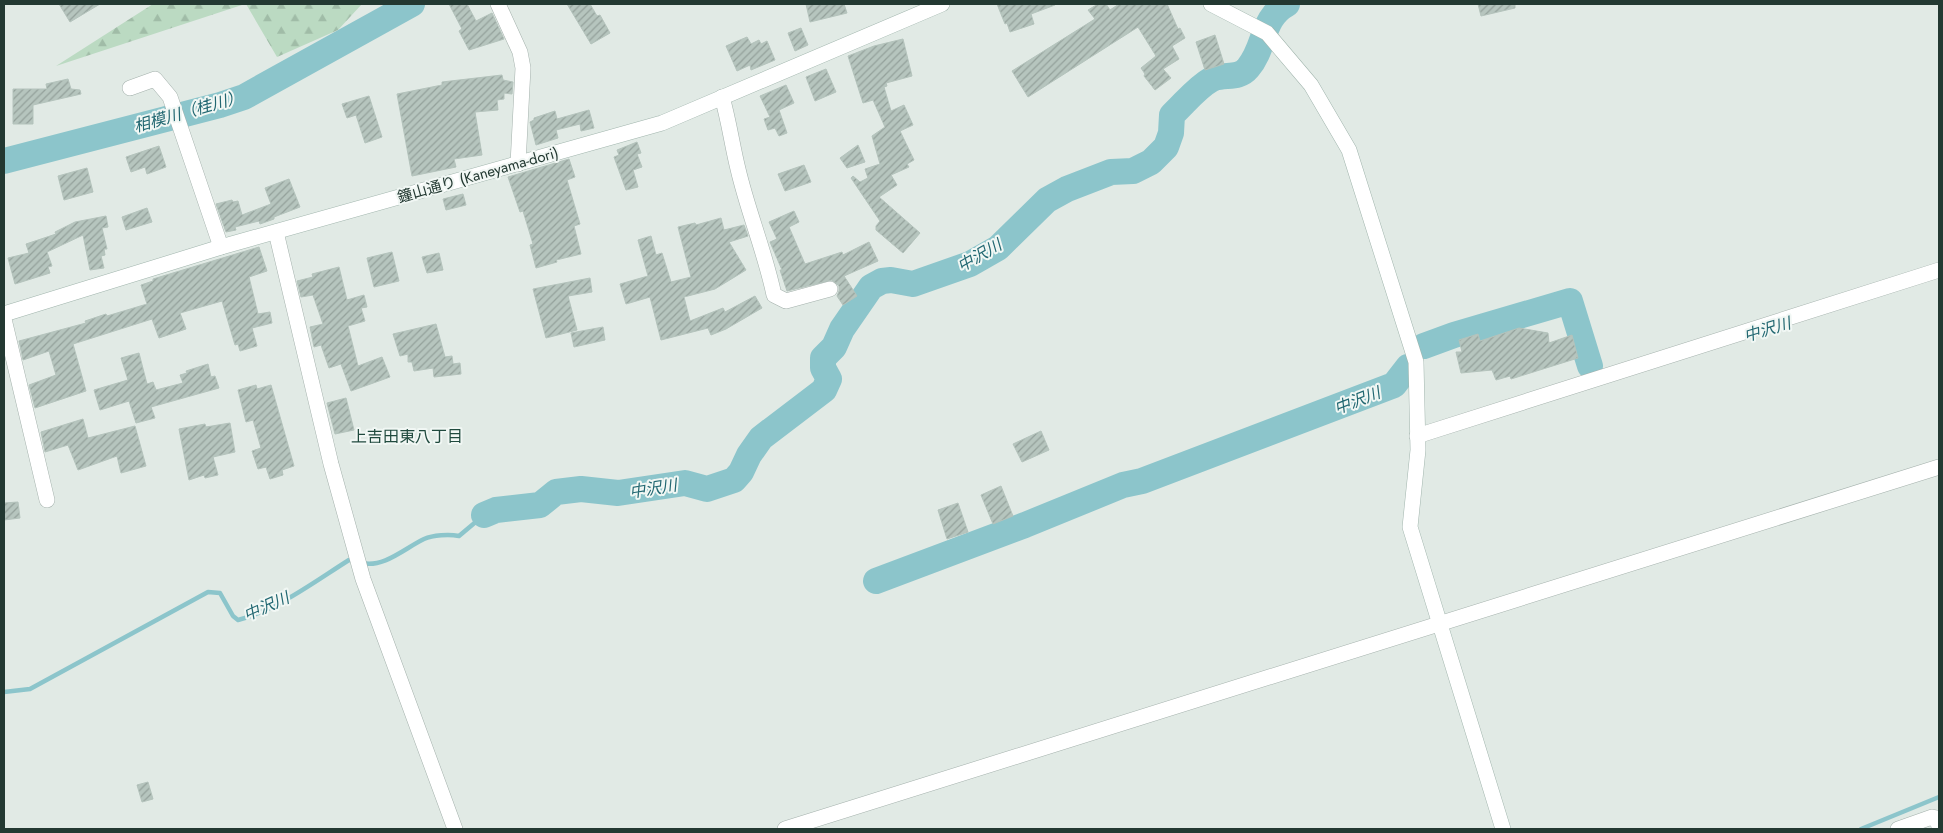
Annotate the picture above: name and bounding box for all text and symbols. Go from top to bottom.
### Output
water label: 相模川（桂川） [131,85,245,138]
street label: 鐘山通り (Kaneyama-dori) [395,141,561,209]
water label: 中沢川 [953,232,1008,277]
water label: 中沢川 [1741,311,1795,347]
water label: 中沢川 [1331,380,1386,420]
district label: 上吉田東八丁目 [351,425,463,448]
water label: 中沢川 [628,473,681,504]
water label: 中沢川 [240,585,295,627]

